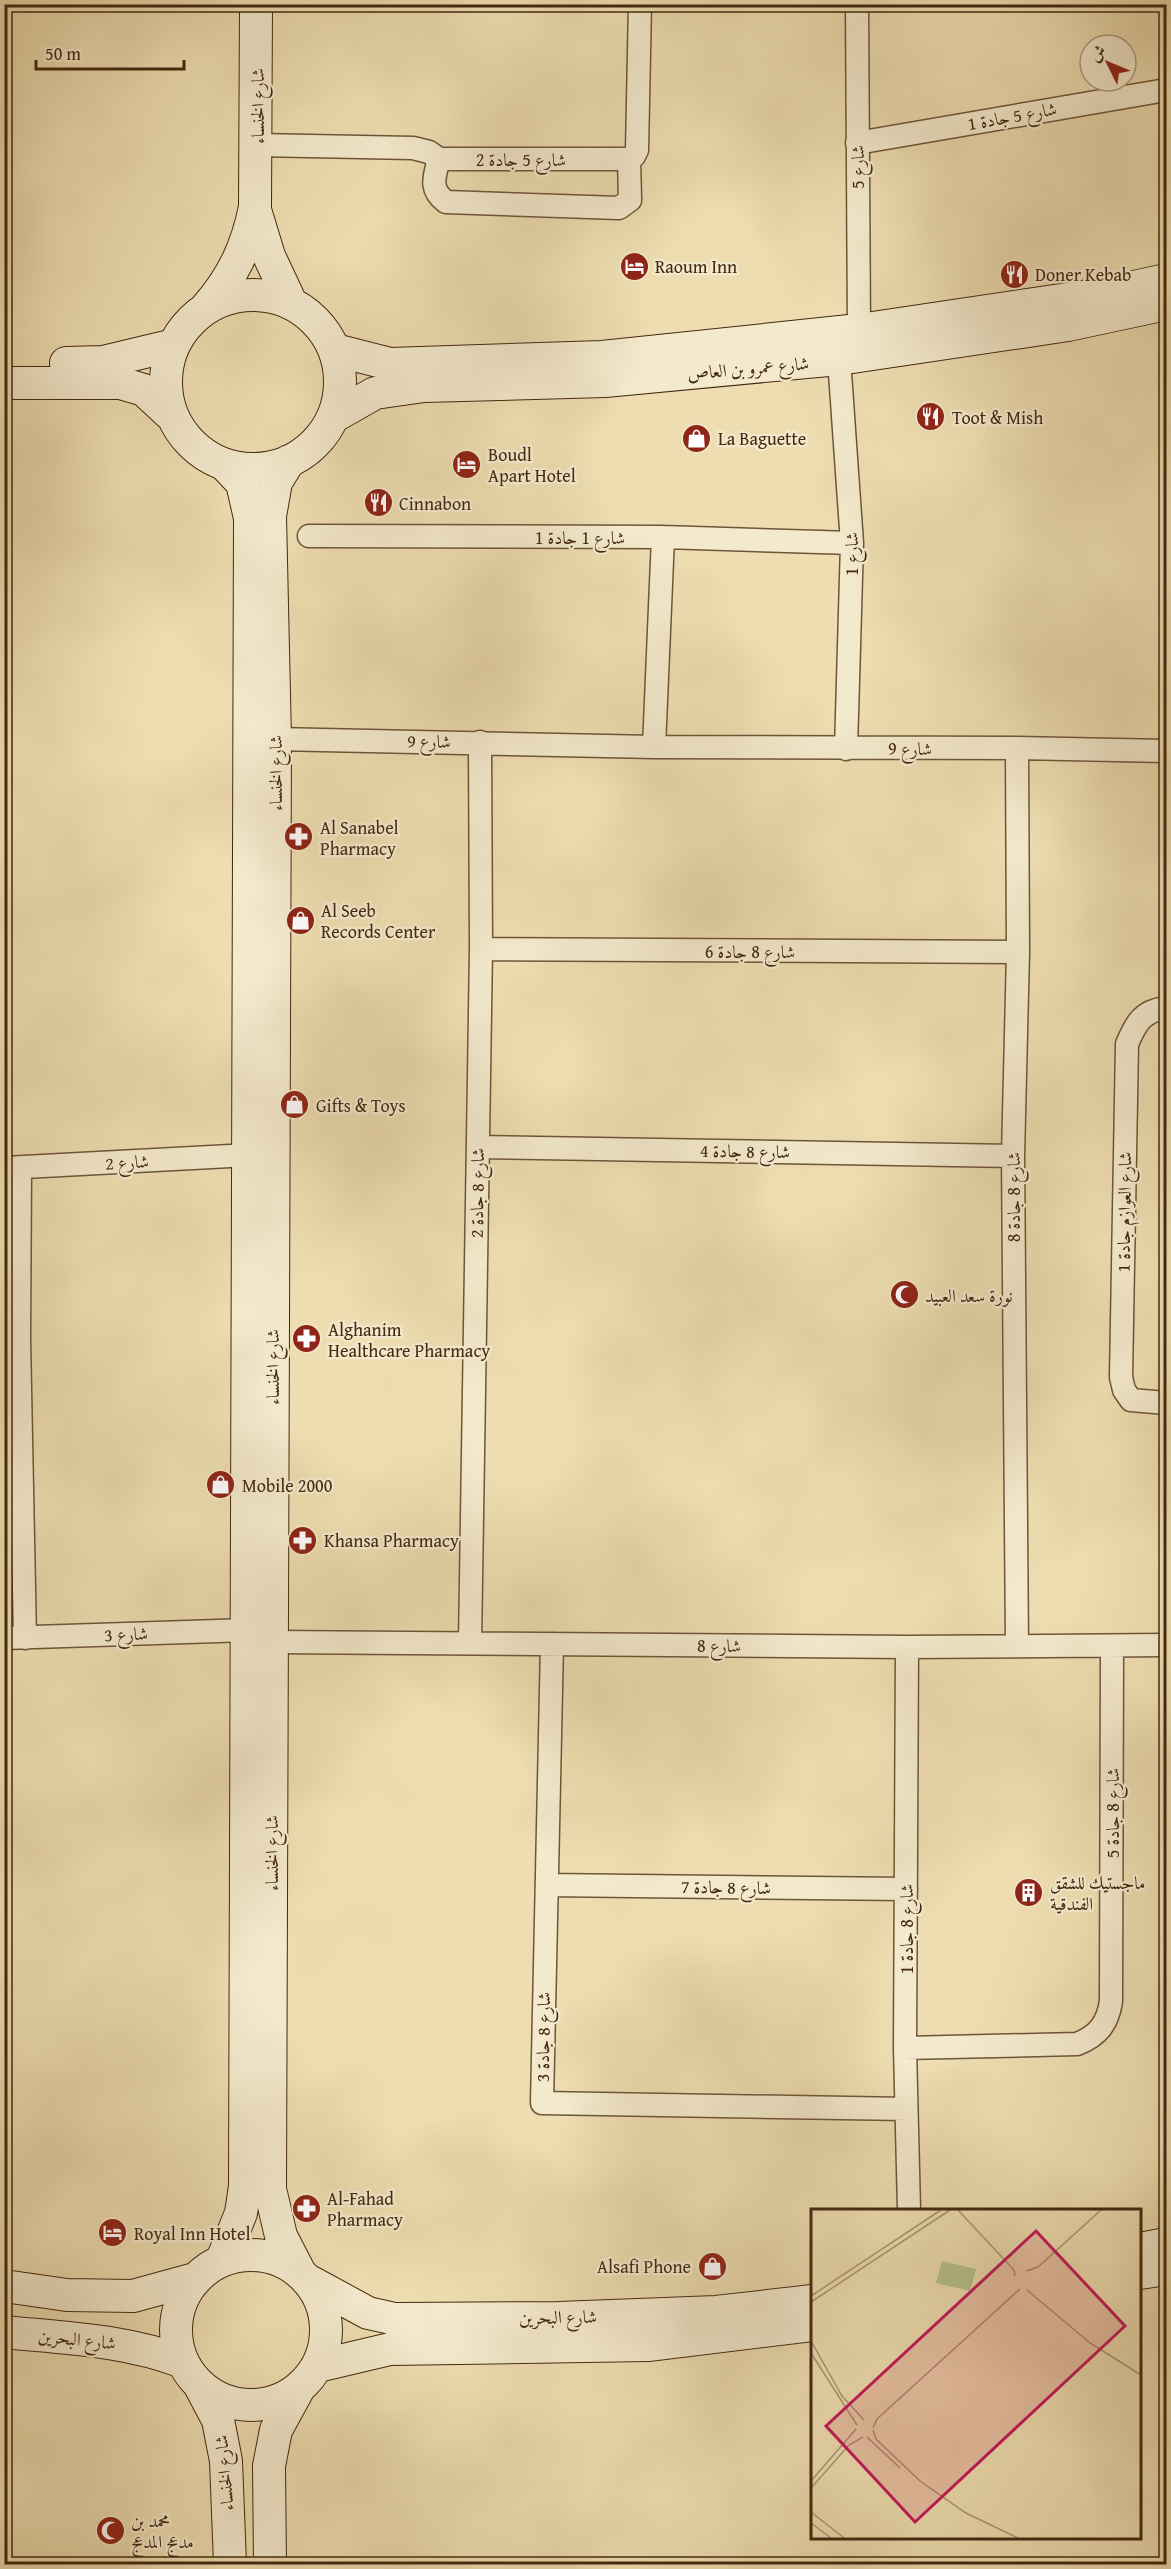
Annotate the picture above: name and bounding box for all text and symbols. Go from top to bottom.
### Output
scale bar [36,33,184,71]
north arrow [1078,33,1138,93]
text: ش [1083,39,1111,67]
text: 50 m [45,40,81,67]
street label: شارع الخنساء [244,68,273,144]
street label: شارع 5 جادة 1 [965,95,1059,139]
street label: شارع 5 [844,145,873,189]
street label: شارع 5 جادة 2 [476,146,566,175]
hotel icon: Raoum Inn [618,250,650,282]
place label: Raoum Inn [655,253,737,280]
restaurant icon: Doner Kebab [998,258,1030,290]
place label: Doner Kebab [1035,261,1131,288]
street label: شارع عمرو بن العاص [686,349,810,389]
restaurant icon: Toot & Mish [915,401,947,433]
place label: Toot & Mish [952,404,1043,431]
shop icon: La Baguette [681,422,713,454]
place label: La Baguette [718,425,806,452]
place label: Boudl Apart Hotel [488,441,576,489]
hotel icon: Boudl Apart Hotel [451,448,483,480]
restaurant icon: Cinnabon [362,487,394,519]
place label: Cinnabon [399,490,471,517]
street label: شارع 1 جادة 1 [535,524,625,553]
street label: شارع 1 [838,532,867,576]
street label: شارع 9 [407,727,451,757]
street label: شارع الخنساء [262,735,291,811]
street label: شارع 9 [888,735,932,764]
place label: Al Sanabel Pharmacy [320,814,399,862]
pharmacy icon: Al Sanabel Pharmacy [283,821,315,853]
place label: Al Seeb Records Center [321,897,436,945]
shop icon: Al Seeb Records Center [284,904,316,936]
street label: شارع 8 جادة 6 [705,938,795,967]
shop icon: Gifts & Toys [279,1089,311,1121]
place label: Gifts & Toys [316,1092,406,1119]
street label: شارع 8 جادة 4 [700,1137,790,1167]
street label: شارع 2 [104,1147,150,1179]
street label: شارع 8 جادة 2 [463,1148,493,1238]
street label: شارع العوازم جادة 1 [1109,1151,1142,1273]
street label: شارع 8 جادة 8 [1000,1152,1029,1242]
mosque icon: نورة سعد العبيد [888,1279,920,1311]
place label: نورة سعد العبيد [925,1282,1013,1309]
place label: Alghanim Healthcare Pharmacy [328,1316,490,1364]
pharmacy icon: Alghanim Healthcare Pharmacy [291,1323,323,1355]
street label: شارع الخنساء [259,1329,288,1405]
shop icon: Mobile 2000 [205,1469,237,1501]
place label: Mobile 2000 [242,1472,333,1499]
pharmacy icon: Khansa Pharmacy [287,1524,319,1556]
place label: Khansa Pharmacy [324,1527,459,1554]
street label: شارع 3 [104,1620,148,1650]
street label: شارع 8 [697,1632,741,1661]
street label: شارع 8 جادة 5 [1099,1768,1128,1858]
street label: شارع الخنساء [258,1815,287,1891]
place label: ماجستيك للشقق الفندقية [1050,1869,1145,1917]
street label: شارع 8 جادة 7 [681,1873,771,1903]
building icon: ماجستيك للشقق الفندقية [1013,1876,1045,1908]
street label: شارع 8 جادة 1 [893,1884,922,1974]
street label: شارع 8 جادة 3 [529,1992,559,2082]
place label: Al-Fahad Pharmacy [327,2185,403,2233]
pharmacy icon: Al-Fahad Pharmacy [290,2192,322,2224]
inset map [811,2209,1141,2539]
hotel icon: Royal Inn Hotel [97,2217,129,2249]
place label: Royal Inn Hotel [134,2220,250,2247]
shop icon: Alsafi Phone [696,2250,728,2282]
place label: Alsafi Phone [597,2253,691,2280]
street label: شارع البحرين [519,2303,597,2333]
street label: شارع البحرين [37,2321,117,2358]
street label: شارع الخنساء [207,2434,243,2512]
place label: محمد بن مدعج المدعج [131,2507,194,2558]
mosque icon: محمد بن مدعج المدعج [94,2514,126,2546]

